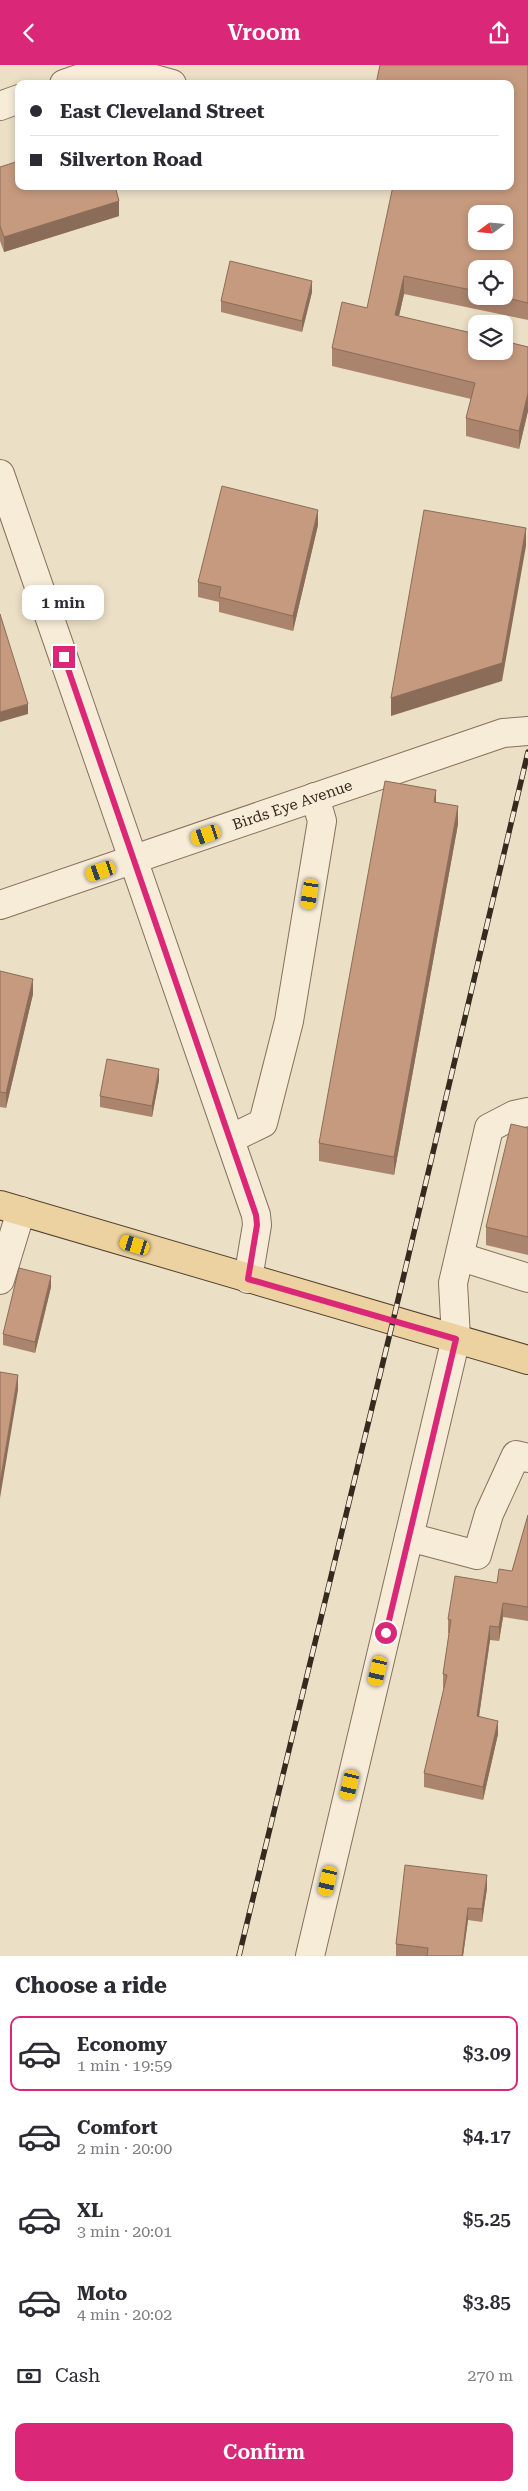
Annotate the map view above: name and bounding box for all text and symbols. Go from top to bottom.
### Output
icon: back [15,19,43,47]
icon: share [485,19,513,47]
text: Vroom [227,20,301,45]
text: East Cleveland Street [60,100,264,123]
text: Silverton Road [60,148,202,171]
north arrow [468,205,512,250]
map controls [468,205,513,360]
button: locate [468,260,513,305]
button: layers [468,315,513,360]
callout: 1 min [23,585,105,619]
text: 1 min [41,593,85,612]
route end [53,646,75,668]
street label: Birds Eye Avenue [230,776,355,834]
car [189,823,222,847]
car [84,859,117,883]
car [300,878,319,910]
car [118,1233,151,1257]
route start [375,1622,397,1644]
car [367,1655,388,1687]
car [339,1769,360,1801]
car [317,1865,338,1897]
text: Choose a ride [15,1973,167,1998]
icon: car [17,2031,62,2076]
text: Economy [77,2033,167,2056]
text: $3.09 [463,2042,511,2065]
text: 1 min · 19:59 [77,2056,172,2075]
icon: car [17,2114,62,2159]
text: Comfort [77,2116,158,2139]
text: $4.17 [463,2125,511,2148]
text: 2 min · 20:00 [77,2139,172,2158]
icon: car [17,2197,62,2242]
text: XL [77,2199,103,2222]
text: $5.25 [463,2208,511,2231]
text: 3 min · 20:01 [77,2222,172,2241]
icon: car [17,2280,62,2325]
text: Moto [77,2282,127,2305]
text: $3.85 [463,2291,511,2314]
text: 4 min · 20:02 [77,2305,172,2324]
icon: cash [15,2362,43,2390]
text: Cash [55,2364,100,2387]
text: 270 m [467,2366,513,2385]
button: Confirm [15,2423,513,2481]

